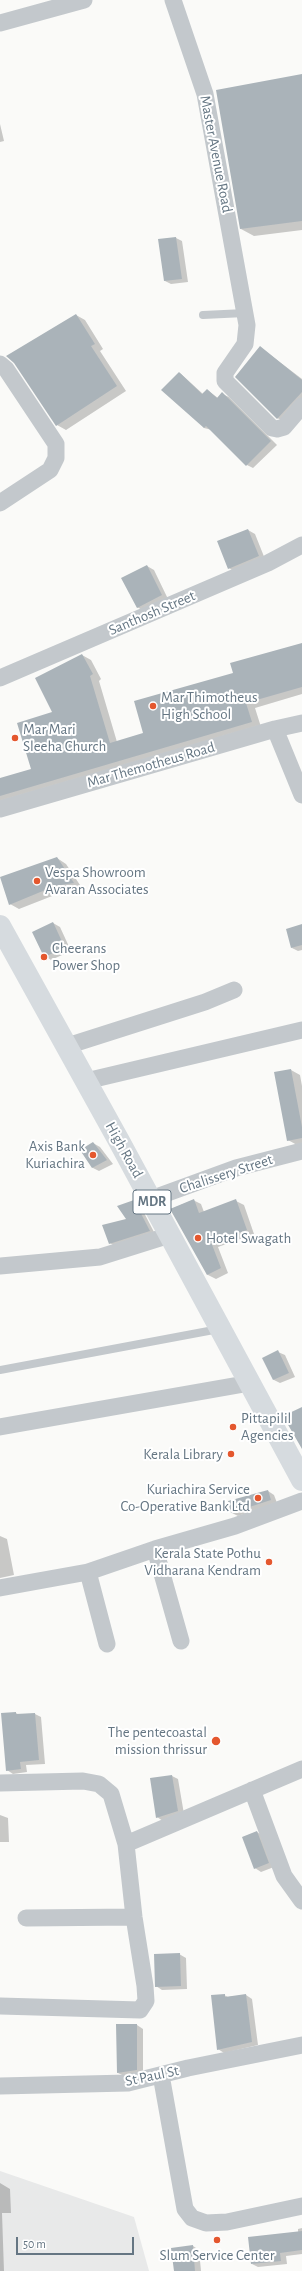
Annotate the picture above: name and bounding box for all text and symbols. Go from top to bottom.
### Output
street label: Master Avenue Road [196,94,236,214]
street label: Santhosh Street [106,587,198,639]
place label: Mar Thimotheus High School [161,688,257,723]
marker: Mar Thimotheus High School [148,701,158,711]
place label: Mar Mari Sleeha Church [23,720,106,755]
marker: Mar Mari Sleeha Church [10,733,20,743]
street label: Mar Themotheus Road [85,738,217,792]
place label: Vespa Showroom Avaran Associates [45,863,148,898]
marker: Vespa Showroom Avaran Associates [32,876,42,886]
place label: Cheerans Power Shop [52,939,120,974]
marker: Cheerans Power Shop [39,952,49,962]
street label: High Road [101,1119,147,1181]
place label: Axis Bank Kuriachira [25,1137,85,1172]
marker: Axis Bank Kuriachira [88,1150,98,1160]
street label: Chalissery Street [177,1150,275,1198]
road number: MDR [133,1190,171,1214]
place label: Hotel Swagath [206,1229,291,1247]
marker: Hotel Swagath [193,1233,203,1243]
place label: Pittapilil Agencies [241,1409,293,1444]
marker: Pittapilil Agencies [228,1422,238,1432]
place label: Kerala Library [143,1445,223,1463]
marker: Kerala Library [226,1449,236,1459]
place label: Kuriachira Service Co-Operative Bank Ltd [120,1480,250,1515]
marker: Kuriachira Service Co-Operative Bank Ltd [253,1493,263,1503]
place label: Kerala State Pothu Vidharana Kendram [144,1544,261,1579]
marker: Kerala State Pothu Vidharana Kendram [264,1557,274,1567]
place label: The pentecoastal mission thrissur [108,1723,207,1758]
marker: The pentecoastal mission thrissur [210,1735,222,1747]
street label: St Paul St [124,2062,180,2090]
scale bar [18,2229,136,2255]
marker: Slum Service Center [212,2235,222,2245]
text: 50 m [23,2238,46,2250]
place label: Slum Service Center [160,2246,274,2264]

